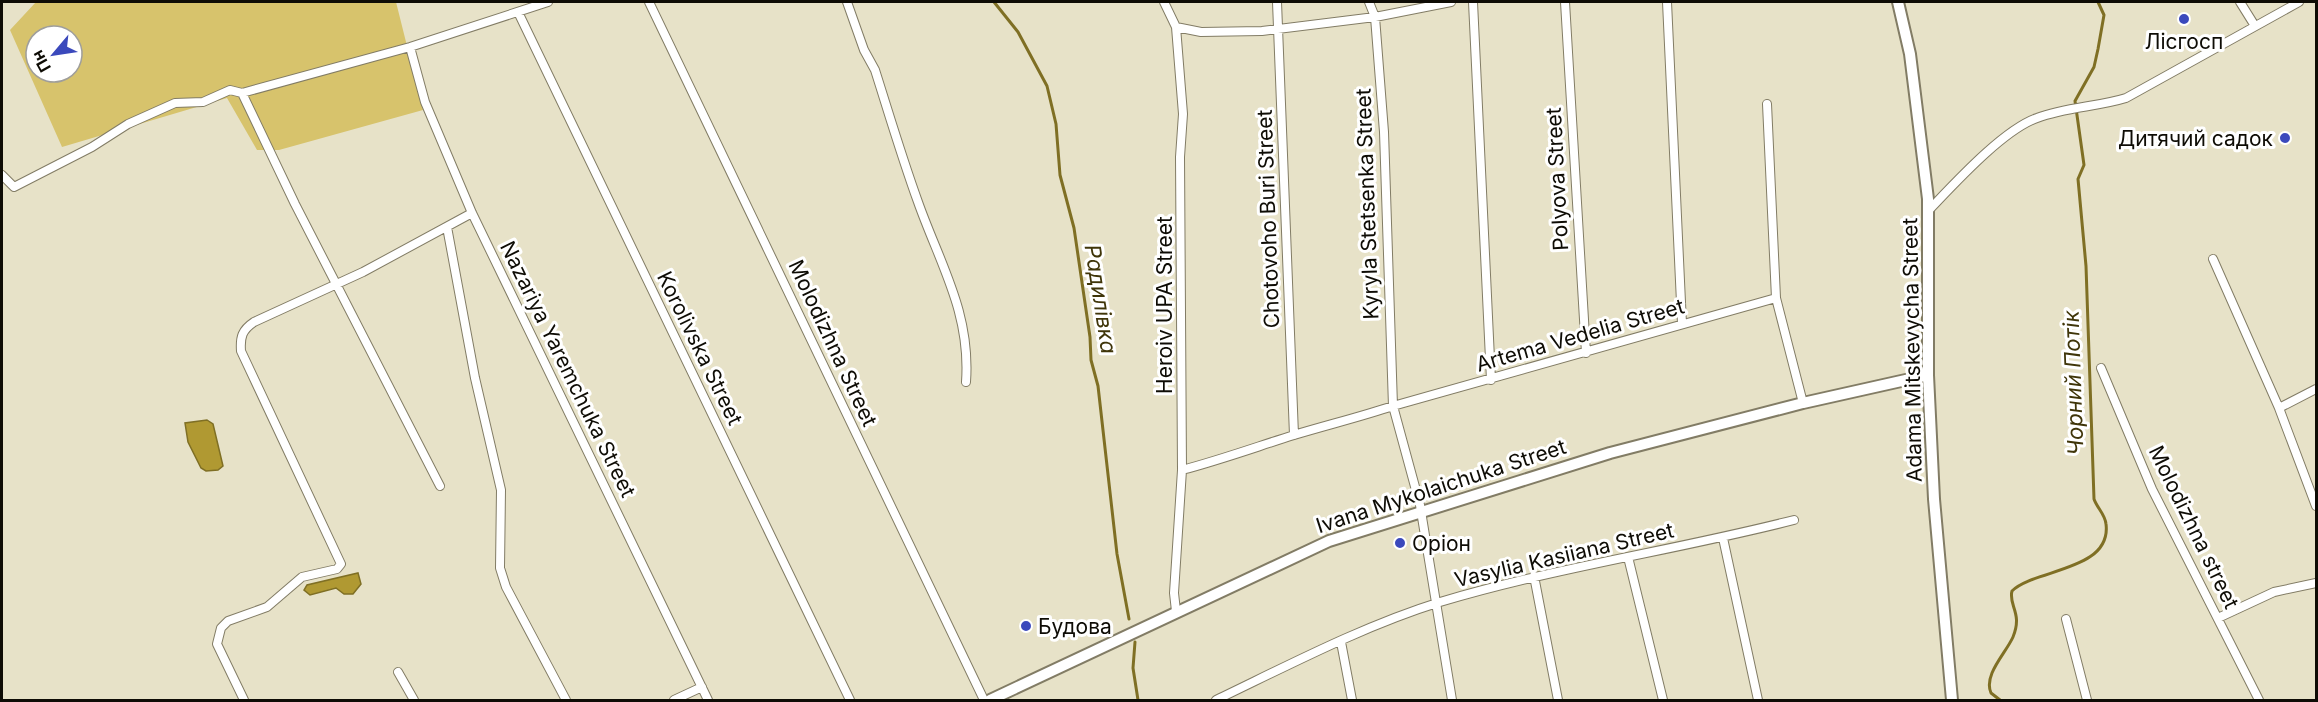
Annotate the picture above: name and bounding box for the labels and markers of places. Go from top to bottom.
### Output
marker: Лісгосп [2177,12,2191,26]
place label: Лісгосп [2145,29,2223,54]
place label: Дитячий садок [2118,126,2274,151]
marker: Дитячий садок [2278,131,2292,145]
place label: Оріон [1412,531,1471,556]
marker: Оріон [1393,536,1407,550]
place label: Будова [1038,614,1112,639]
marker: Будова [1019,619,1033,633]

